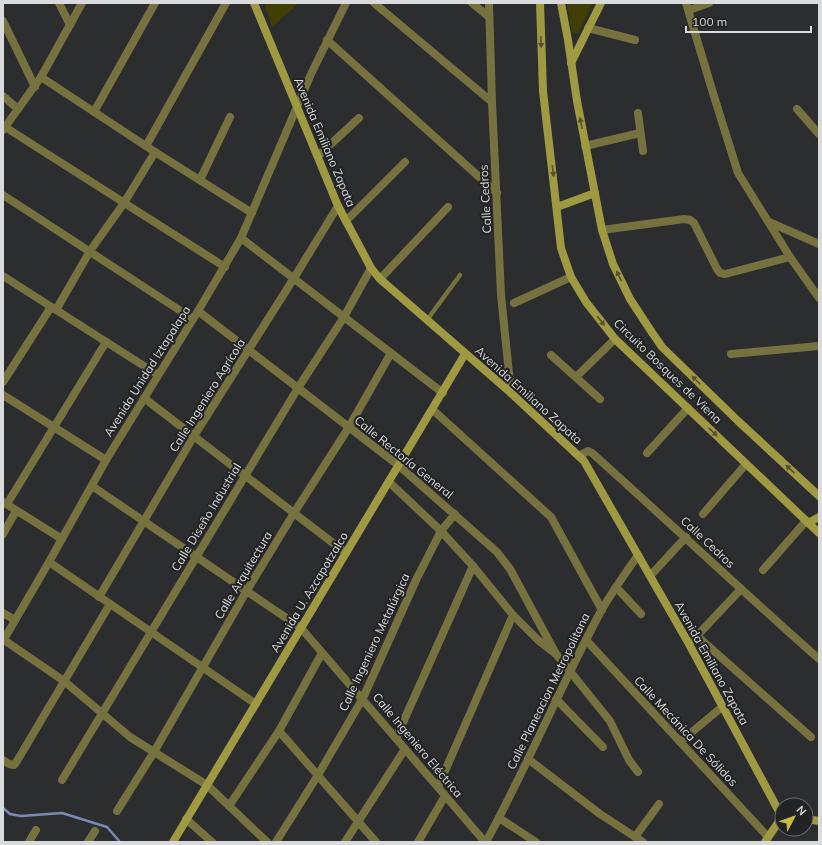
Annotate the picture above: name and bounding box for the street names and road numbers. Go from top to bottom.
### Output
street label: Avenida Emiliano Zapata [291,75,359,209]
street label: Calle Cedros [476,164,494,234]
street label: Avenida Unidad Iztapalapa [100,303,194,439]
street label: Circuito Bosques de Viena [611,315,725,427]
street label: Calle Ingeniero Agrícola [166,335,248,455]
street label: Avenida Emiliano Zapata [472,343,586,447]
street label: Calle Rectoría General [351,412,457,502]
street label: Calle Diseño Industrial [168,460,244,574]
street label: Calle Cedros [678,513,738,571]
street label: Calle Arquitectura [211,528,275,622]
street label: Avenida U. Azcapotzalco [267,529,351,655]
street label: Calle Ingeniero Metalúrgica [335,571,413,713]
street label: Avenida Emiliano Zapata [672,599,752,727]
street label: Calle Planeacion Metropolitana [503,610,593,772]
street label: Calle Mecánica De Sólidos [631,673,741,789]
street label: Calle Ingeniero Eléctrica [370,690,466,800]

